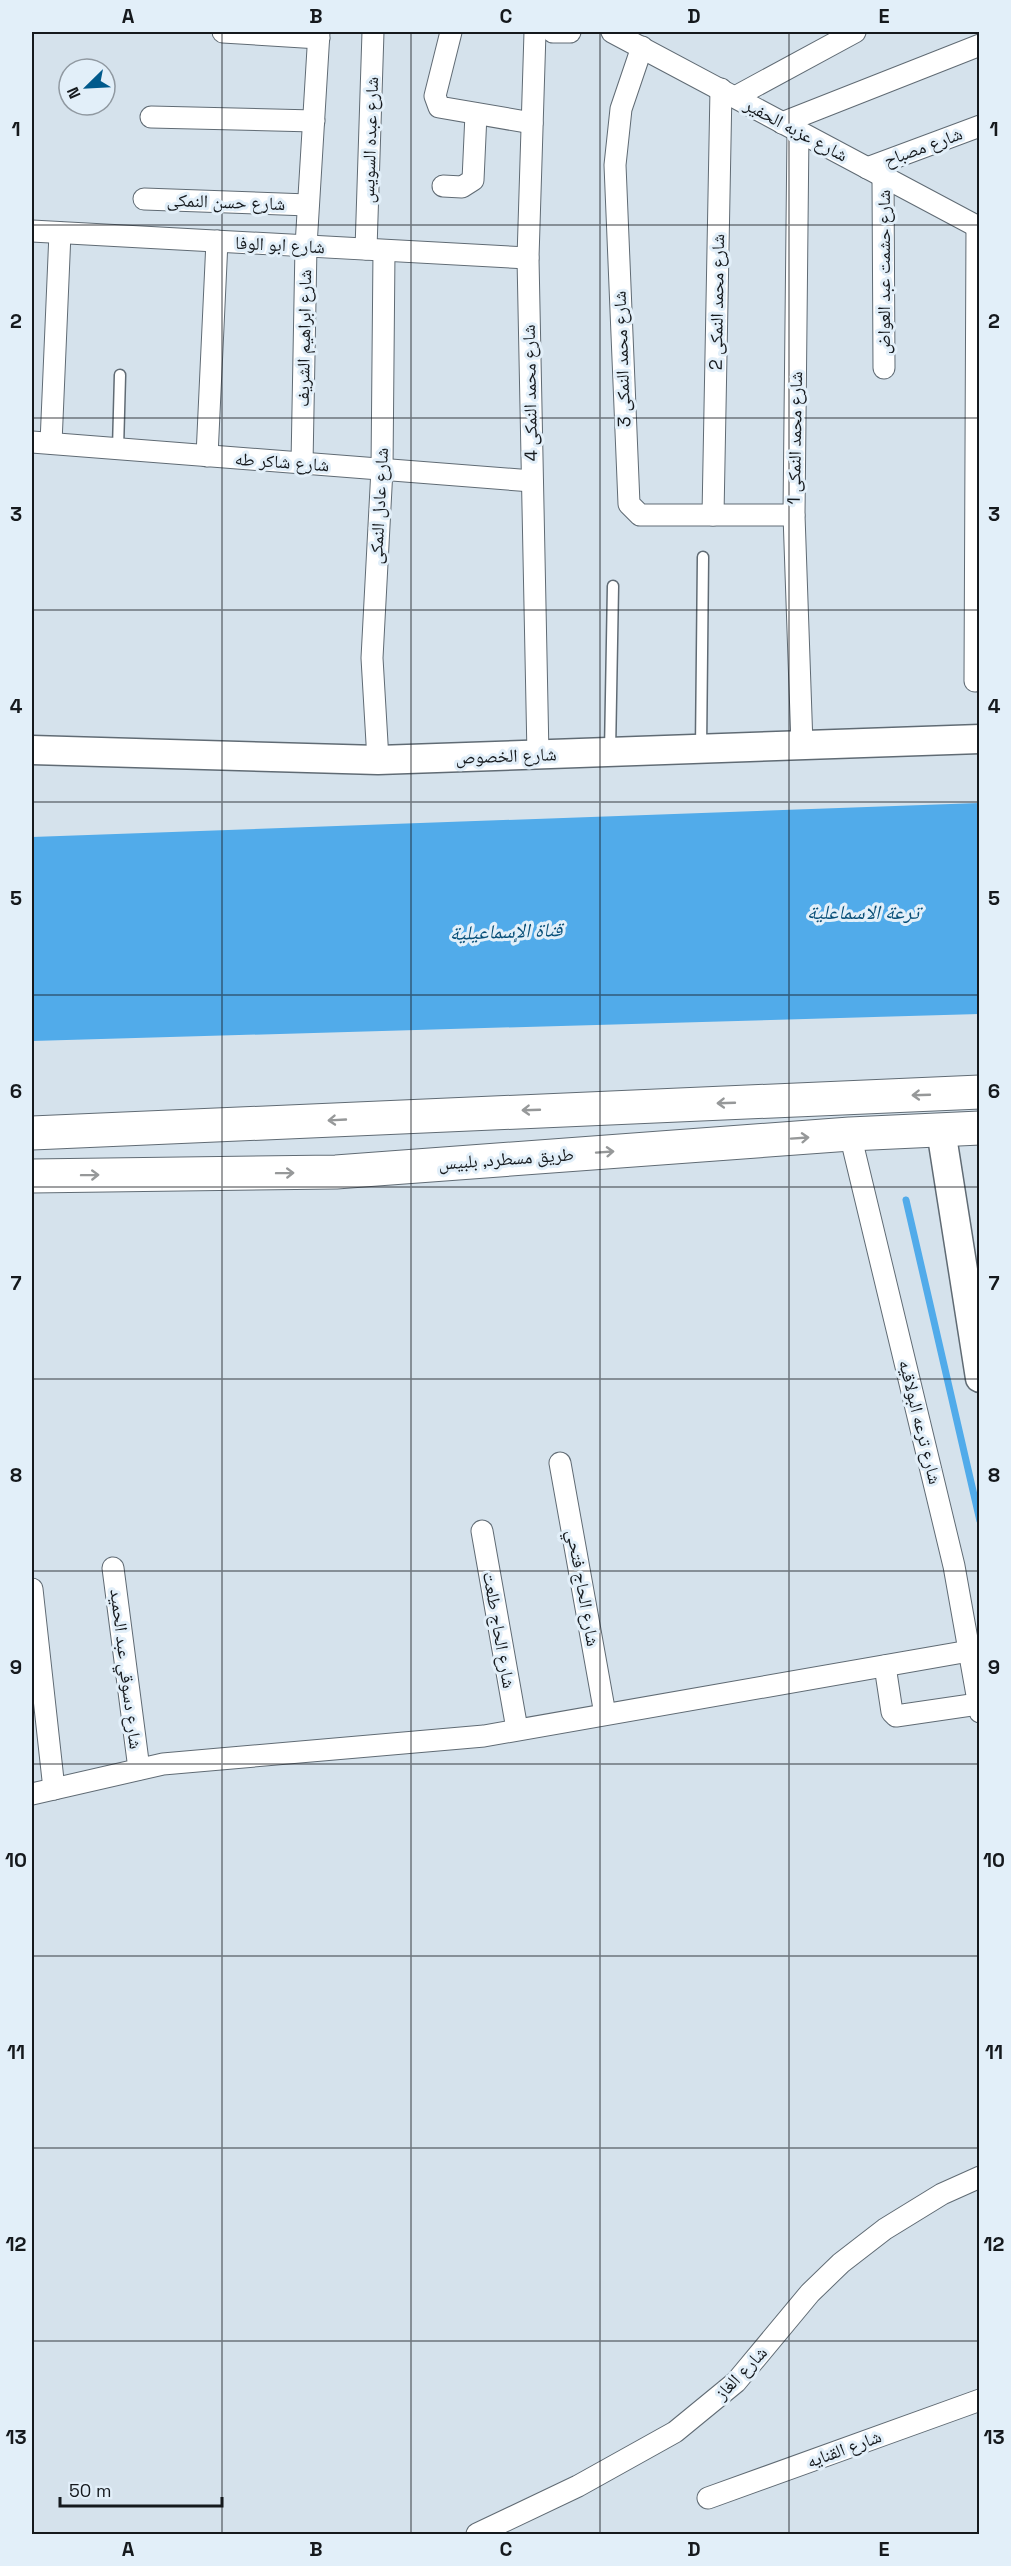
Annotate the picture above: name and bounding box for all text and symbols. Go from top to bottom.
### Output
text: A [122,3,135,29]
text: B [309,3,323,29]
text: C [500,3,513,29]
text: D [687,3,701,29]
text: E [878,3,890,29]
north arrow [57,57,117,117]
street label: شارع عبده السويس [356,76,383,204]
text: N [62,84,86,102]
street label: شارع عزبه الحفير [740,92,852,166]
text: 1 [11,116,21,142]
text: 1 [989,116,999,142]
street label: شارع مصباح [880,122,966,172]
street label: شارع حسن النمكى [166,188,286,215]
street label: شارع حشمت عبد العواض [872,190,895,354]
street label: شارع ابو الوفا [235,231,325,258]
street label: شارع محمد النمكى 2 [704,234,729,370]
street label: شارع ابراهيم الشريف [291,269,317,407]
street label: شارع محمد النمكى 3 [608,290,635,428]
text: 2 [10,308,22,334]
text: 2 [988,308,1000,334]
street label: شارع محمد النمكى 4 [517,324,542,462]
street label: شارع محمد النمكى 1 [782,371,807,505]
street label: شارع شاكر طه [234,447,330,476]
street label: شارع عادل النمكى [364,447,393,565]
text: 3 [10,501,22,527]
text: 3 [988,501,1000,527]
text: 4 [10,693,23,719]
text: 4 [988,693,1001,719]
street label: شارع الخصوص [455,742,557,769]
text: 5 [10,885,22,911]
text: 5 [988,885,1000,911]
water label: ترعة الاسماعلية [807,899,923,925]
water label: قناة الإسماعيلية [449,916,565,946]
text: 6 [10,1078,22,1104]
text: 6 [988,1078,1000,1104]
one-way arrow [912,1089,932,1100]
one-way arrow [717,1097,737,1108]
one-way arrow [522,1104,542,1116]
one-way arrow [327,1114,347,1125]
one-way arrow [789,1132,809,1143]
street label: طريق مسطرد, بلبيس [438,1142,574,1175]
one-way arrow [595,1146,615,1157]
one-way arrow [274,1167,294,1179]
one-way arrow [79,1169,99,1181]
text: 7 [10,1270,22,1296]
text: 7 [988,1270,1000,1296]
street label: شارع ترعه البولاقيه [894,1357,947,1486]
text: 8 [10,1462,22,1488]
text: 8 [988,1462,1000,1488]
street label: شارع الحاج فتحي [558,1528,605,1649]
street label: شارع الحاج طلعت [477,1570,521,1690]
street label: شارع دسوقي عبد الحميد [102,1588,148,1751]
text: 9 [10,1654,22,1680]
text: 9 [988,1654,1000,1680]
text: 10 [5,1847,27,1873]
text: 10 [983,1847,1005,1873]
text: 11 [7,2039,25,2065]
text: 11 [985,2039,1003,2065]
text: 12 [6,2231,27,2257]
text: 12 [984,2231,1005,2257]
street label: شارع الغاز [709,2341,772,2405]
text: 13 [5,2424,27,2450]
street label: شارع القنايه [803,2424,884,2473]
text: 13 [983,2424,1005,2450]
scale bar [60,2470,222,2508]
text: 50 m [69,2479,111,2502]
text: A [122,2536,135,2562]
text: B [309,2536,323,2562]
text: C [500,2536,513,2562]
text: D [687,2536,701,2562]
text: E [878,2536,890,2562]

